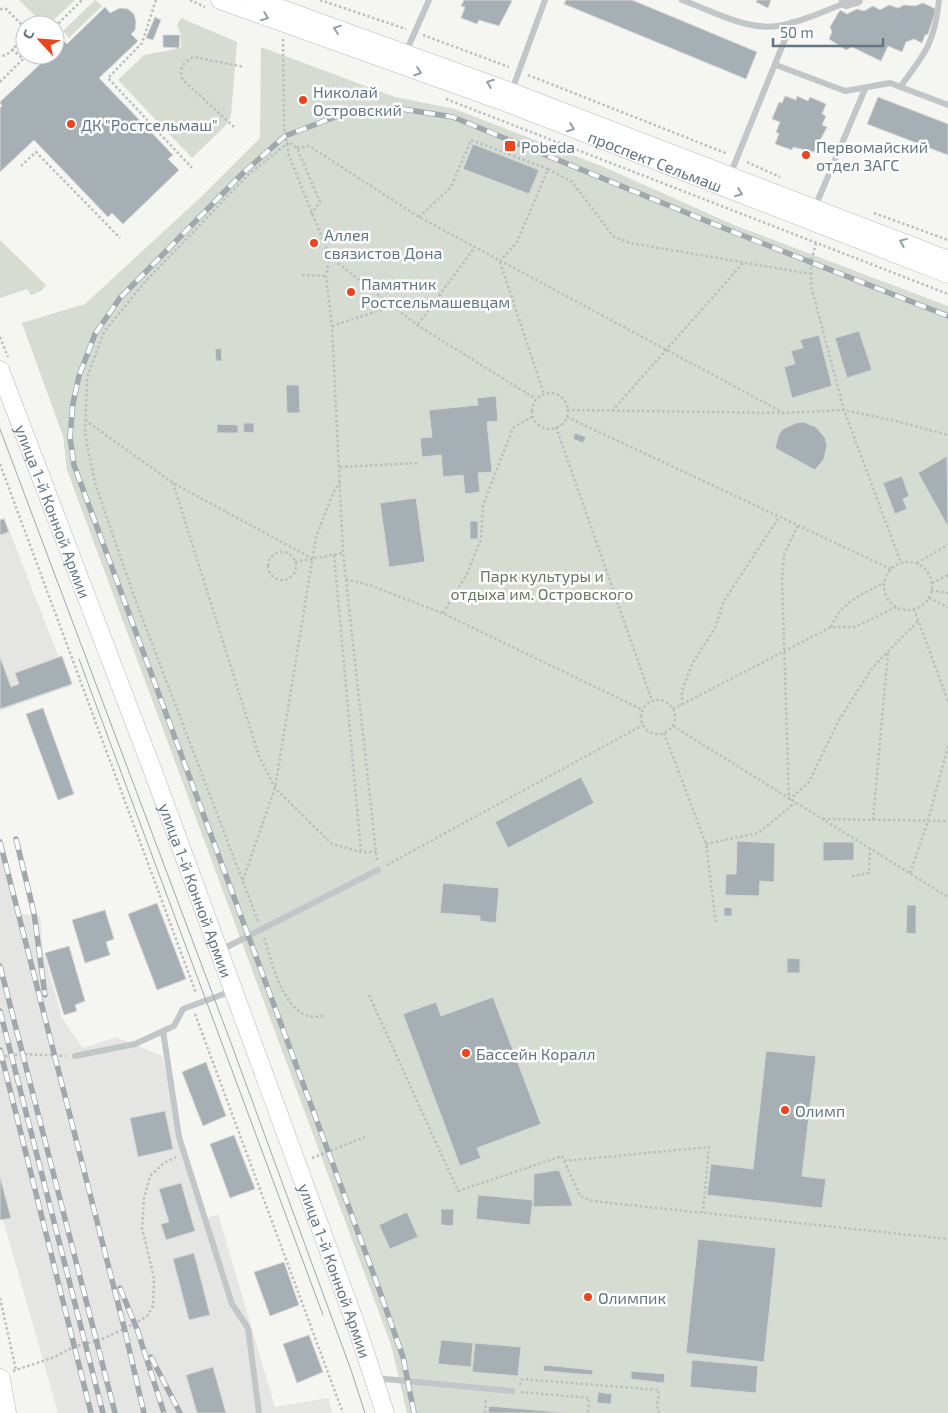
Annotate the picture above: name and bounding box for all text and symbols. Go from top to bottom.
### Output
one-way arrow [261,12,269,22]
north arrow [15,15,65,65]
scale bar [773,15,883,47]
text: 50 m [780,23,814,41]
one-way arrow [333,24,341,34]
text: С [18,27,37,42]
one-way arrow [414,66,422,76]
one-way arrow [486,79,494,89]
place label: Николай Островский [313,82,402,119]
marker: Николай Островский [297,94,309,106]
place label: ДК "Ростсельмаш" [81,115,218,134]
marker: ДК "Ростсельмаш" [65,118,77,130]
one-way arrow [566,122,575,132]
street label: проспект Сельмаш [586,126,725,195]
place label: Pobeda [521,137,575,156]
place label: Первомайский отдел ЗАГС [816,137,928,174]
marker: Pobeda [503,139,517,153]
marker: Первомайский отдел ЗАГС [800,149,812,161]
one-way arrow [734,187,743,197]
place label: Аллея связистов Дона [324,225,442,262]
marker: Аллея связистов Дона [308,237,320,249]
one-way arrow [899,238,908,249]
place label: Памятник Ростсельмашевцам [361,274,510,311]
marker: Памятник Ростсельмашевцам [345,286,357,298]
street label: улица 1-й Конной Армии [11,422,95,601]
park label: Парк культуры и отдыха им. Островского [451,566,633,603]
street label: улица 1-й Конной Армии [155,800,237,980]
place label: Бассейн Коралл [476,1044,596,1063]
marker: Бассейн Коралл [460,1047,472,1059]
place label: Олимп [795,1101,845,1120]
marker: Олимп [779,1104,791,1116]
street label: улица 1-й Конной Армии [294,1181,376,1360]
place label: Олимпик [598,1288,667,1307]
marker: Олимпик [582,1291,594,1303]

